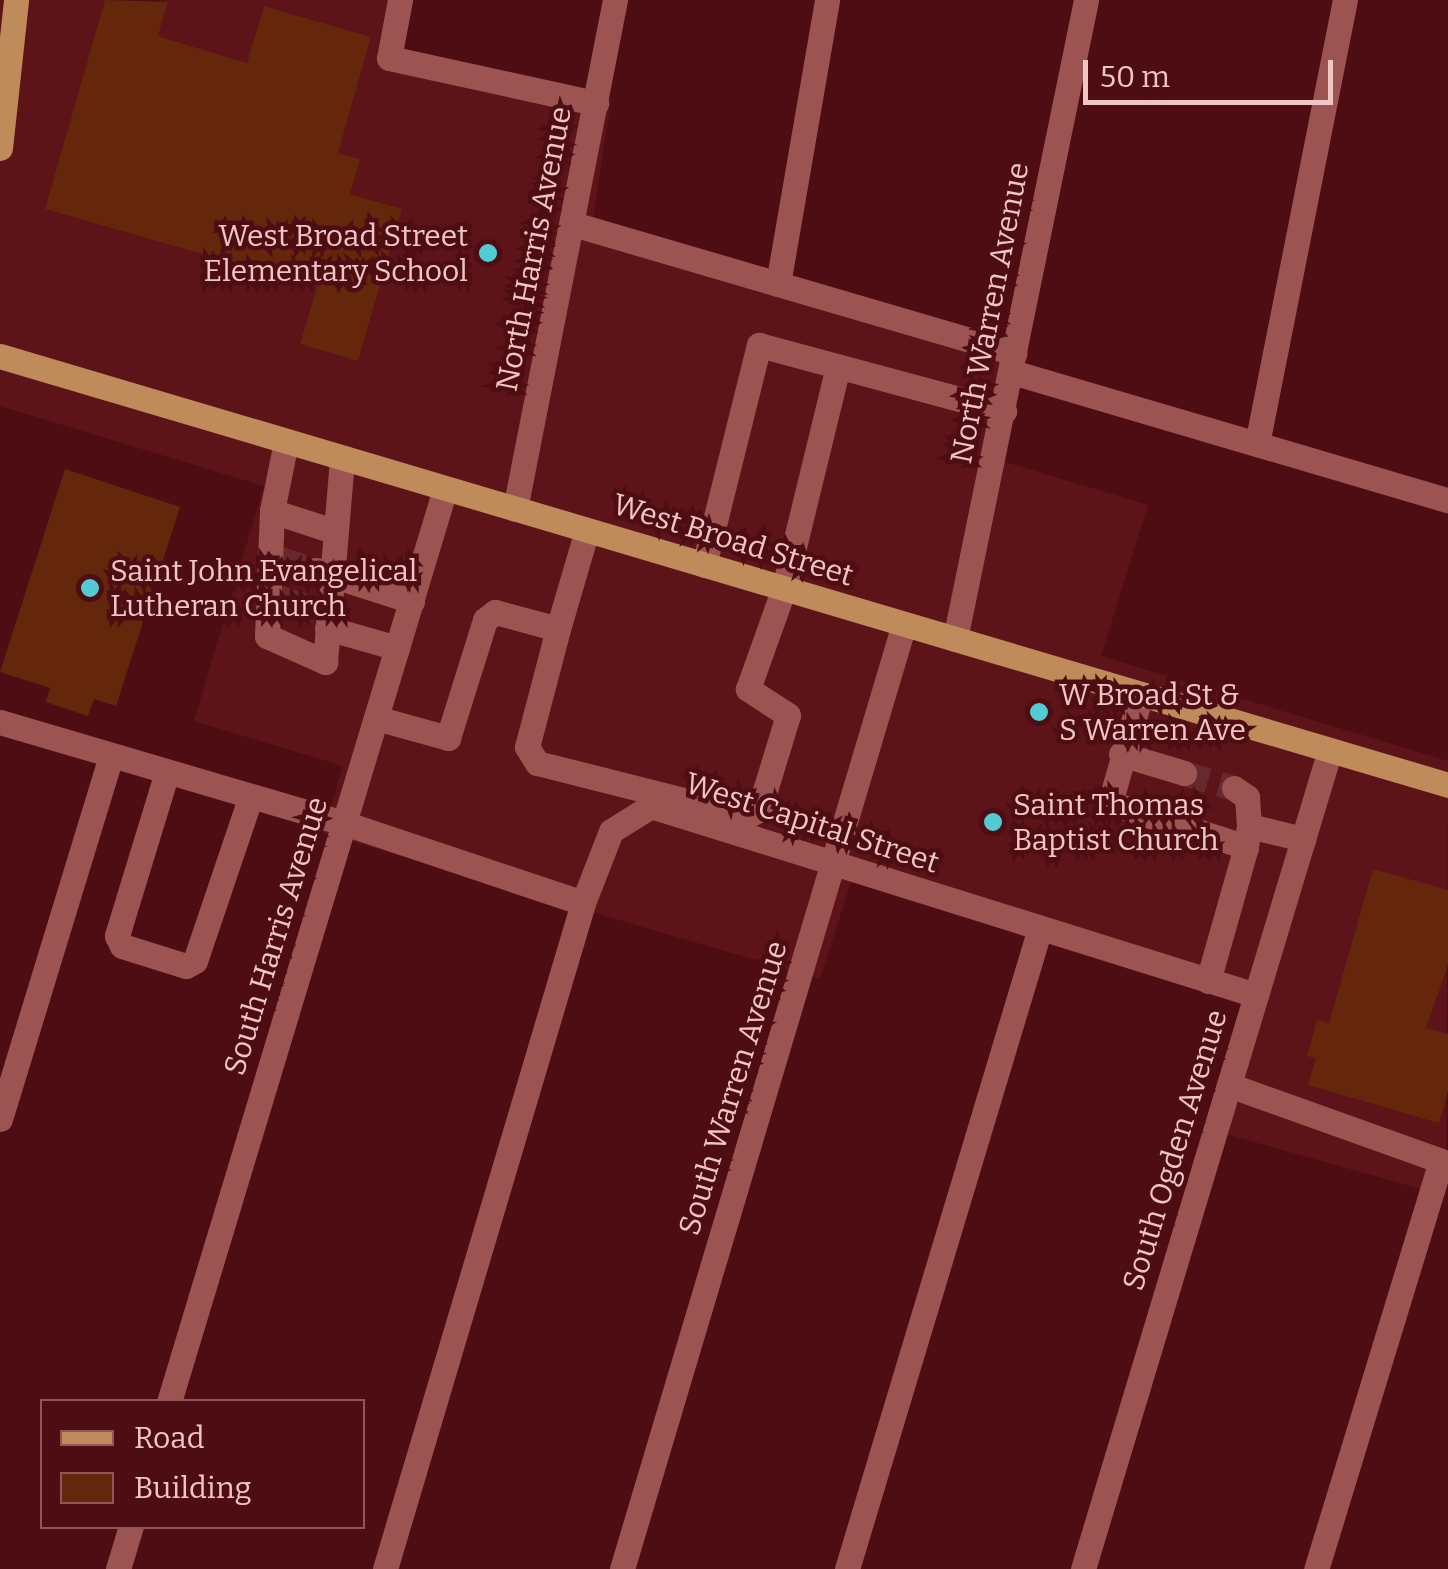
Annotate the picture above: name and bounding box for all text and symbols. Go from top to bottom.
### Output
scale bar [1088,40,1338,102]
text: 50 m [1100,59,1170,95]
street label: North Harris Avenue [489,104,579,394]
street label: North Warren Avenue [943,159,1037,467]
place label: West Broad Street Elementary School [204,218,468,288]
marker: West Broad Street Elementary School [477,242,499,264]
street label: West Broad Street [608,486,858,594]
place label: Saint John Evangelical Lutheran Church [110,553,417,624]
marker: Saint John Evangelical Lutheran Church [79,577,101,599]
place label: W Broad St & S Warren Ave [1059,677,1246,748]
marker: W Broad St & S Warren Ave [1028,701,1050,723]
street label: West Capital Street [681,765,943,881]
place label: Saint Thomas Baptist Church [1013,787,1219,858]
street label: South Harris Avenue [217,793,335,1079]
marker: Saint Thomas Baptist Church [982,811,1004,833]
street label: South Warren Avenue [671,937,795,1239]
street label: South Ogden Avenue [1115,1005,1235,1295]
legend [40,1399,365,1529]
text: Road [134,1420,205,1456]
text: Building [134,1470,252,1506]

